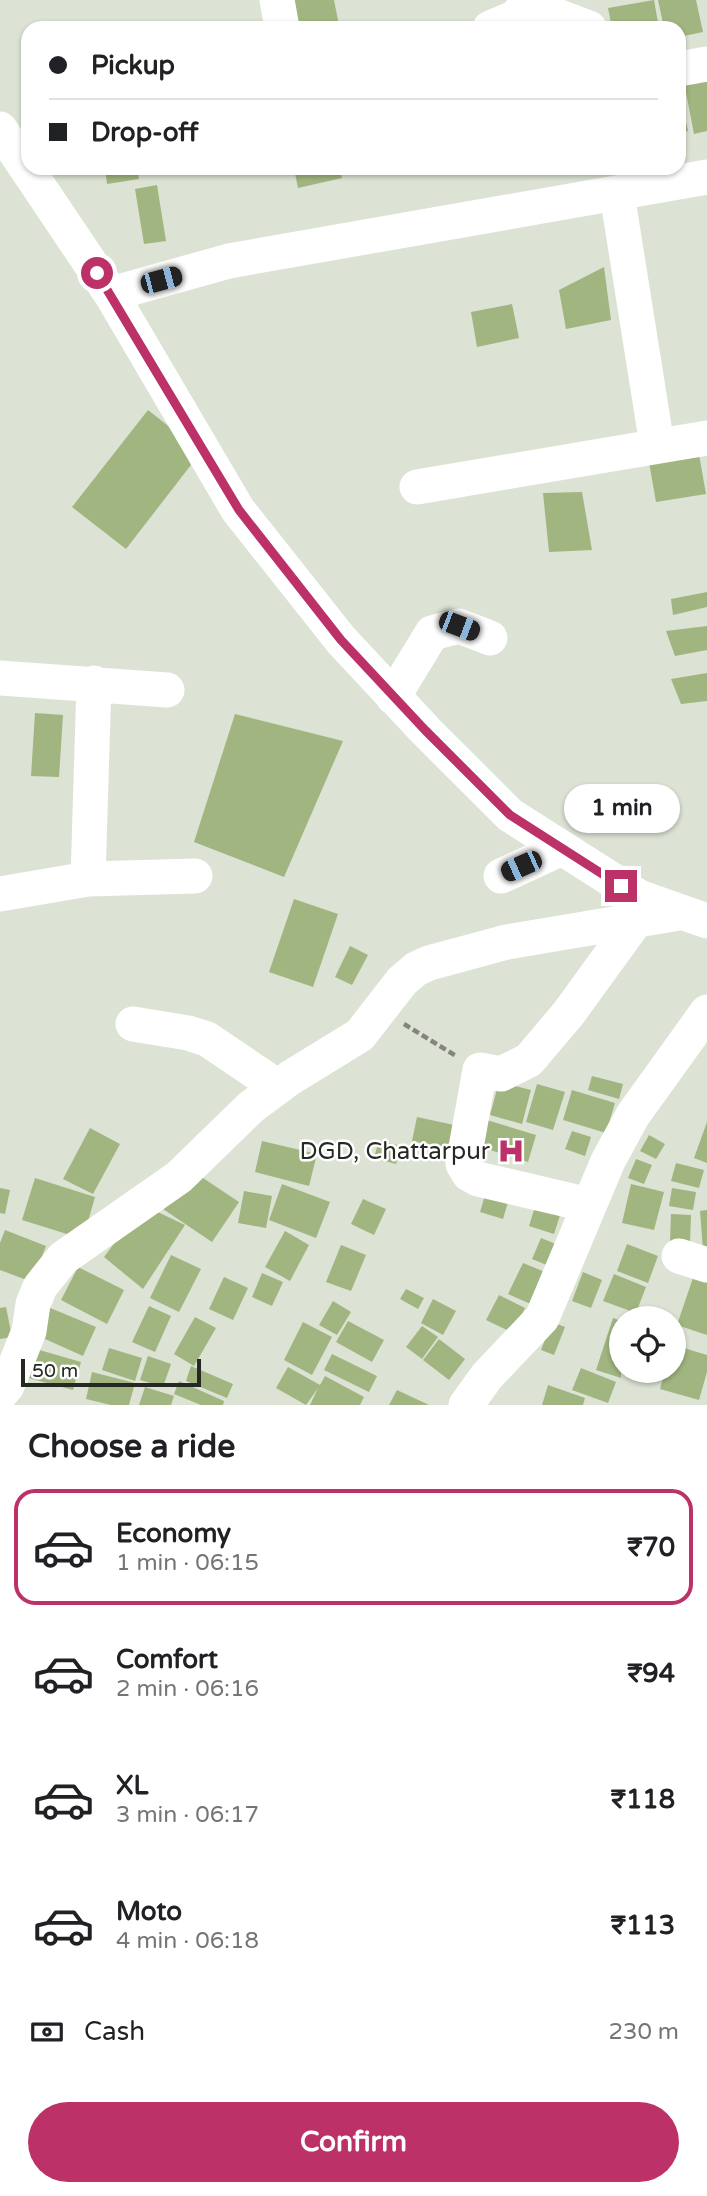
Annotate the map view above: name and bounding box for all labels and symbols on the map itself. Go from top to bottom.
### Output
route start [81,257,113,289]
car [138,264,185,296]
car [436,609,483,643]
callout: 1 min [563,784,679,834]
car [498,848,545,884]
route end [605,870,637,902]
hospital icon: DGD, Chattarpur [496,1136,526,1166]
place label: DGD, Chattarpur [299,1137,491,1166]
scale bar [21,1356,201,1388]

